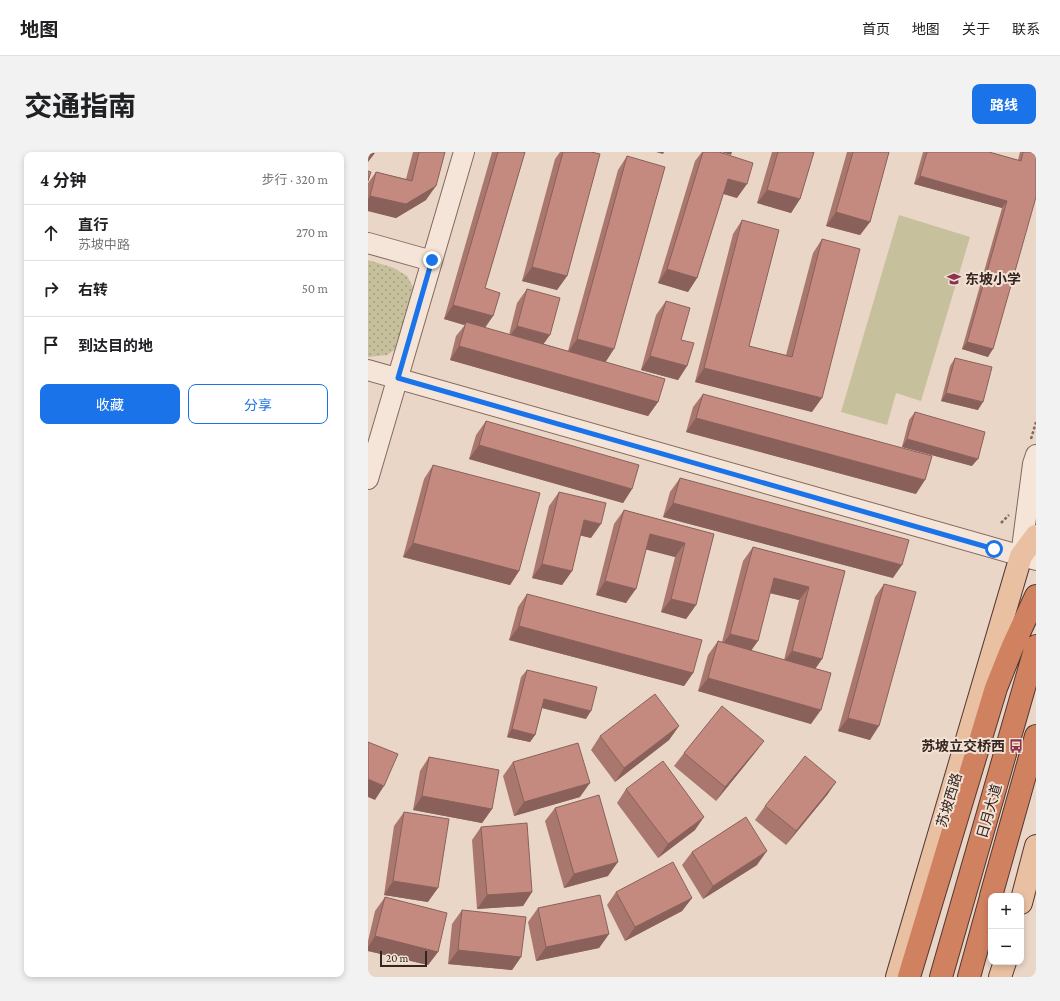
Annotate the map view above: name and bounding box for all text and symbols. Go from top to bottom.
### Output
text: 地图 [20,19,58,40]
text: 首页 [862,21,890,37]
text: 地图 [912,21,940,37]
text: 关于 [962,21,990,37]
text: 联系 [1012,21,1040,37]
button: 路线 [972,84,1036,124]
text: 交通指南 [24,91,136,122]
text: 4 分钟 [40,171,86,190]
text: 步行 · 320 m [261,172,328,187]
text: 直行 [78,217,108,233]
icon: ahead [40,222,62,244]
text: 270 m [296,225,328,240]
text: 苏坡中路 [78,237,130,252]
route end [423,251,441,269]
school or university icon: 东坡小学 [946,271,962,287]
place label: 东坡小学 [965,271,1021,287]
icon: right [40,278,62,300]
text: 50 m [302,281,328,296]
text: 右转 [78,282,108,298]
icon: arrive [40,334,62,356]
text: 到达目的地 [78,338,153,354]
button: 收藏 [40,384,180,424]
button: 分享 [188,384,328,424]
route start [985,540,1003,558]
place label: 苏坡立交桥西 [921,738,1005,754]
bus stop icon: 苏坡立交桥西 [1008,738,1024,754]
street label: 苏坡西路 [933,771,965,829]
street label: 日月大道 [974,782,1004,840]
map controls [988,893,1024,965]
button: + [988,893,1024,929]
button: − [988,929,1024,965]
scale bar [380,949,427,968]
text: 20 m [386,952,408,964]

